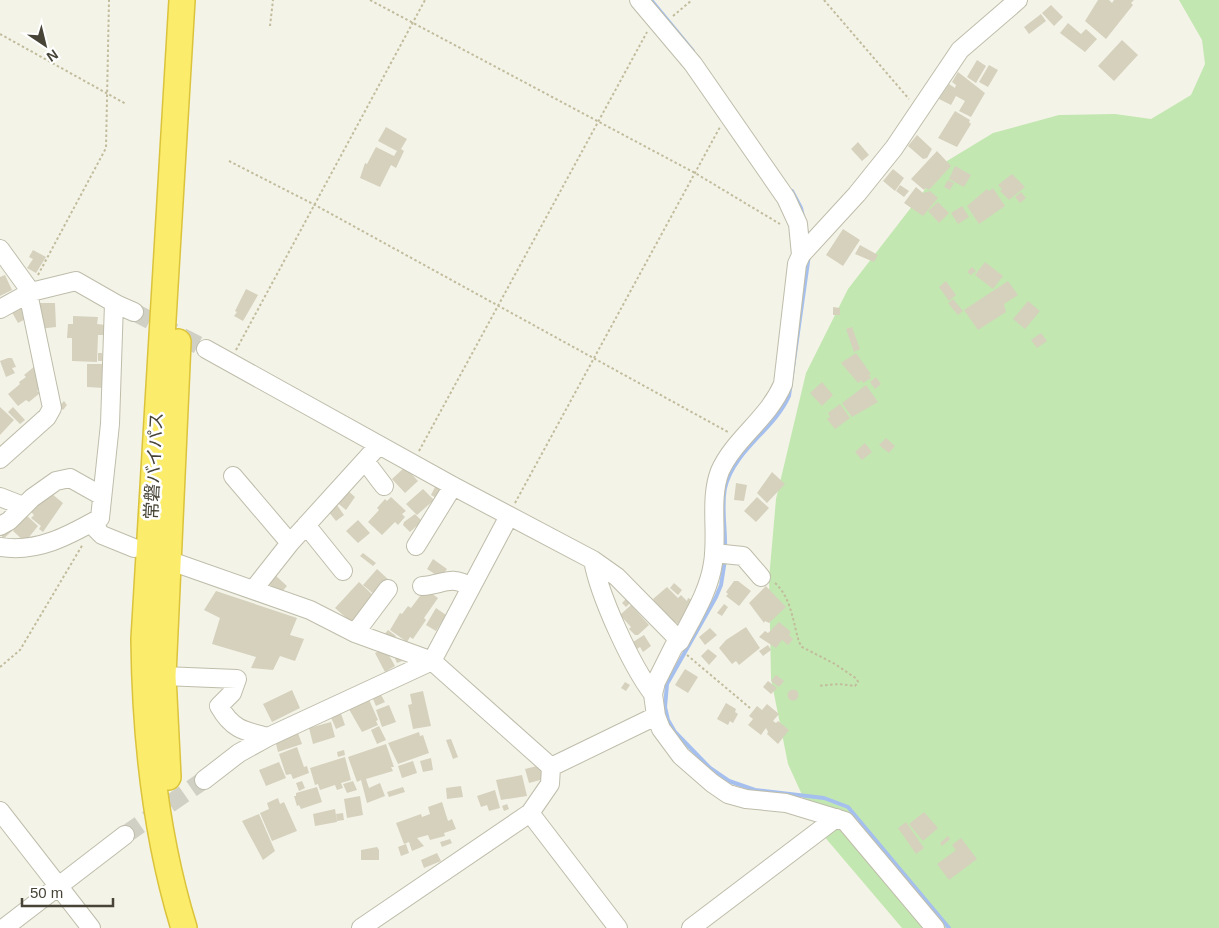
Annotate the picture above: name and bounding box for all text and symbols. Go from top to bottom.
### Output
north arrow [20,20,70,70]
text: N [44,46,61,65]
street label: 常磐バイパス [141,412,167,520]
scale bar [22,876,114,908]
text: 50 m [30,884,63,901]

